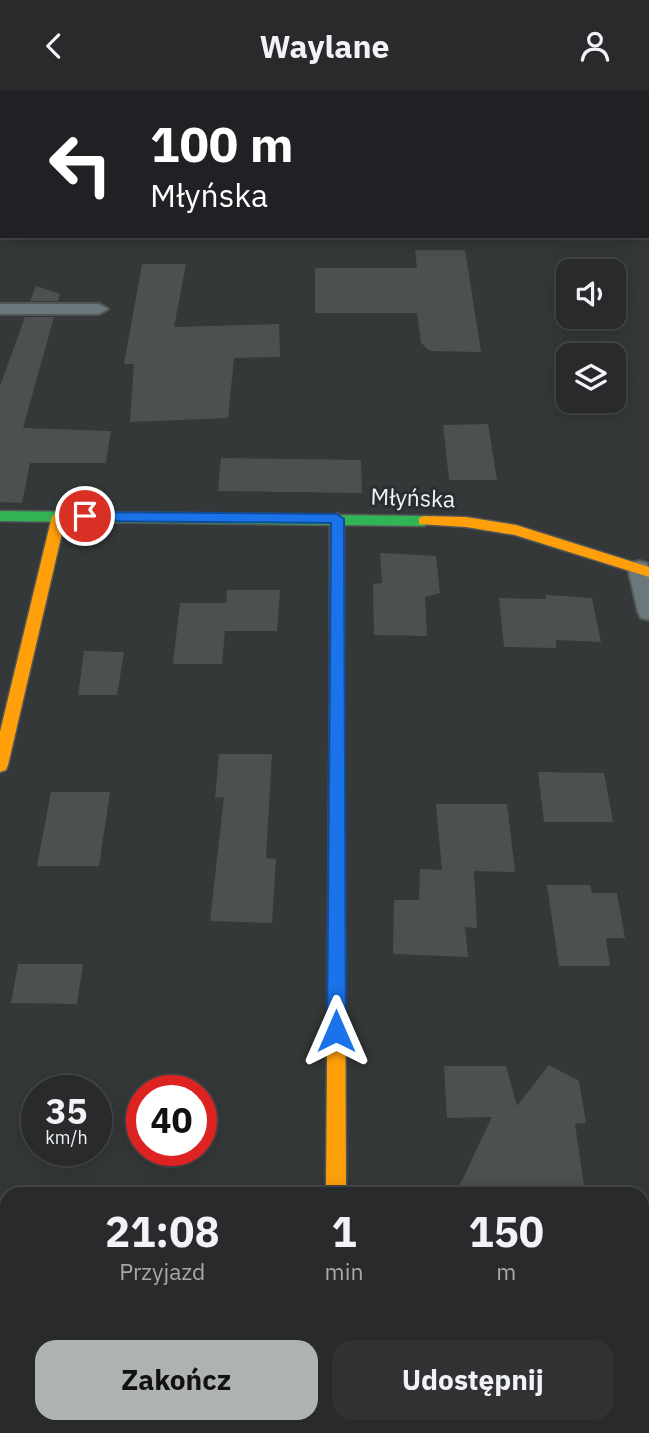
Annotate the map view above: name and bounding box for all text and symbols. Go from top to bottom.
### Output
text: Waylane [259,25,390,67]
icon: back [35,27,73,65]
icon: person [576,27,614,65]
text: 100 m [150,112,294,175]
icon: left [35,119,126,210]
text: Młyńska [150,174,268,216]
map controls [556,259,626,413]
button: sound [556,259,626,329]
button: layers [556,343,626,413]
street label: Młyńska [370,481,456,513]
pin [55,486,115,546]
icon: arrive [66,497,104,535]
position arrow [299,994,373,1068]
speed limit sign: 40 [126,1075,217,1166]
text: 35 [45,1088,88,1134]
text: km/h [45,1126,88,1149]
text: 21:08 [105,1204,220,1259]
text: 1 [331,1204,357,1259]
text: 150 [468,1204,544,1259]
text: Przyjazd [119,1256,205,1286]
text: min [325,1256,363,1286]
text: m [496,1256,516,1286]
button: Zakończ [35,1340,318,1420]
button: Udostępnij [332,1340,614,1420]

